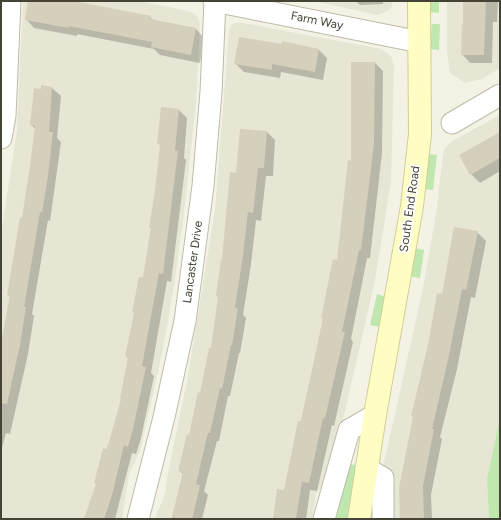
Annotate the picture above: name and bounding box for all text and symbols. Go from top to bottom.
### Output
street label: Farm Way [290,9,344,33]
street label: South End Road [397,165,423,253]
street label: Lancaster Drive [180,220,206,304]

